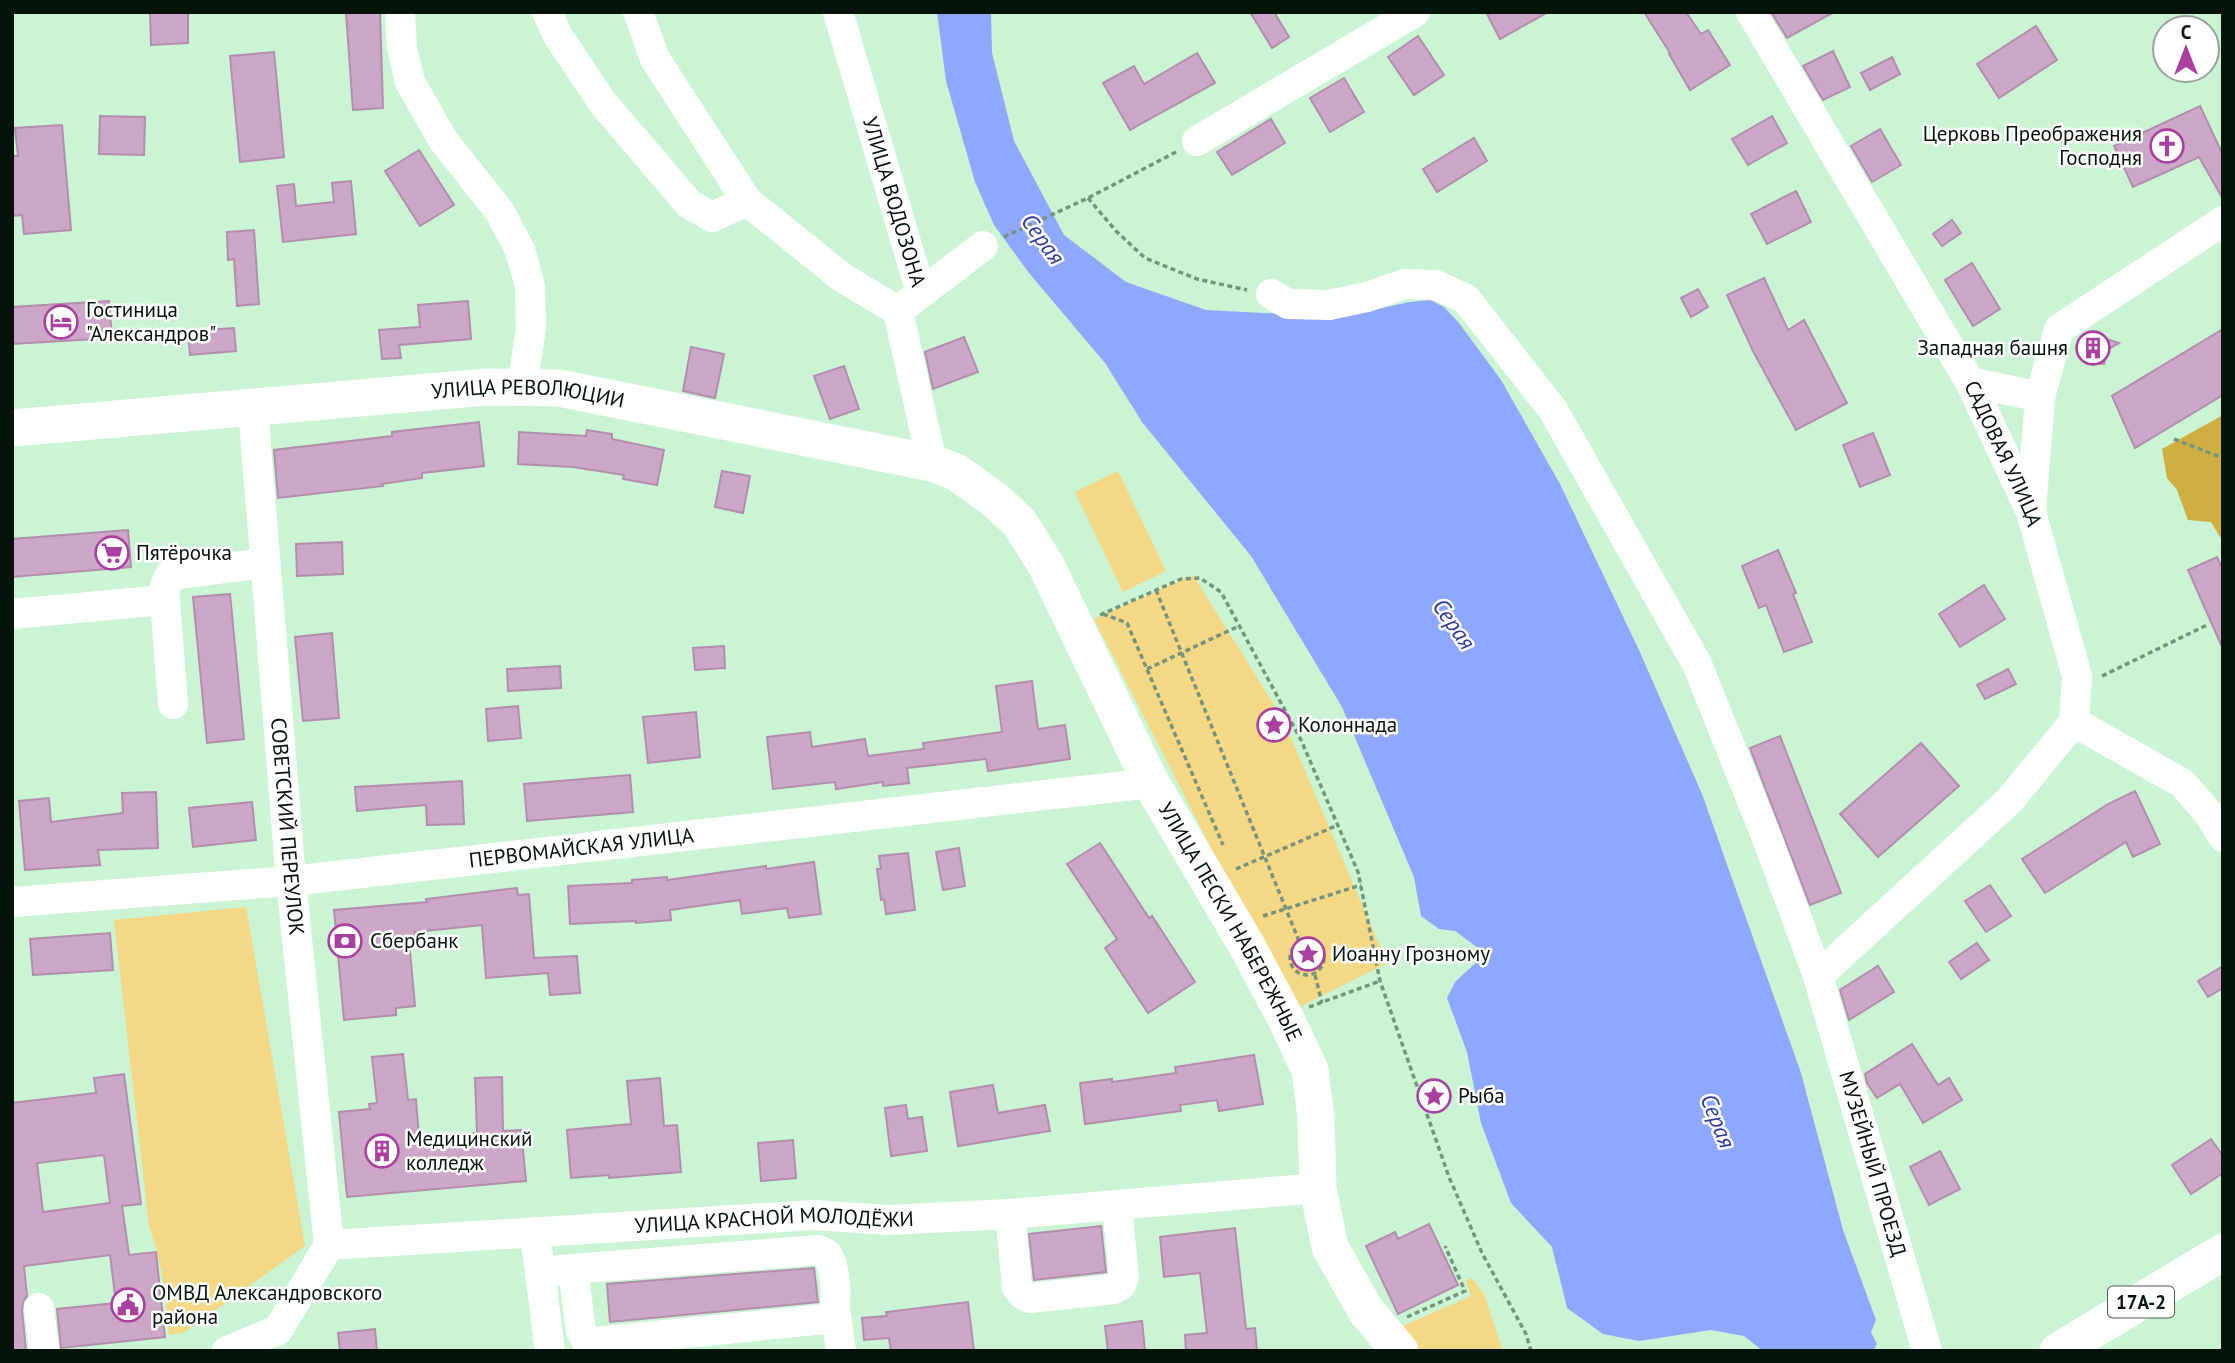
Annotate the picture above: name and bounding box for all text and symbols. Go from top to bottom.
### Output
north arrow [2151,14,2221,84]
text: С [2181,20,2192,44]
street label: УЛИЦА ВОДОЗОНА [857,114,933,291]
place label: Церковь Преображения Господня [1923,120,2142,171]
church icon: Церковь Преображения Господня [2148,127,2186,165]
water label: Серая [1015,208,1072,270]
place label: Гостиница "Александров" [86,296,216,347]
hotel icon: Гостиница "Александров" [42,303,80,341]
building icon: Западная башня [2074,329,2112,367]
place label: Западная башня [1917,334,2068,361]
street label: УЛИЦА РЕВОЛЮЦИИ [430,373,627,414]
street label: САДОВАЯ УЛИЦА [1958,376,2049,530]
supermarket icon: Пятёрочка [93,534,131,572]
place label: Пятёрочка [136,539,232,566]
water label: Серая [1427,593,1482,655]
place icon: Колоннада [1255,706,1293,744]
place label: Колоннада [1298,711,1397,738]
street label: СОВЕТСКИЙ ПЕРЕУЛОК [265,717,311,937]
street label: УЛИЦА ПЕСКИ НАБЕРЕЖНЫЕ [1152,797,1309,1045]
street label: ПЕРВОМАЙСКАЯ УЛИЦА [468,821,696,874]
bank icon: Сбербанк [326,922,364,960]
place label: Сбербанк [370,927,458,954]
place icon: Иоанну Грозному [1289,935,1327,973]
place label: Иоанну Грозному [1332,940,1490,967]
street label: МУЗЕЙНЫЙ ПРОЕЗД [1833,1068,1913,1259]
place icon: Рыба [1415,1077,1453,1115]
place label: Рыба [1458,1082,1505,1109]
water label: Серая [1695,1089,1742,1152]
place label: Медицинский колледж [406,1125,532,1176]
building icon: Медицинский колледж [363,1132,401,1170]
street label: УЛИЦА КРАСНОЙ МОЛОДЁЖИ [634,1201,914,1239]
place label: ОМВД Александровского района [152,1279,382,1330]
public building icon: ОМВД Александровского района [109,1286,147,1324]
road number: 17А-2 [2108,1286,2174,1318]

